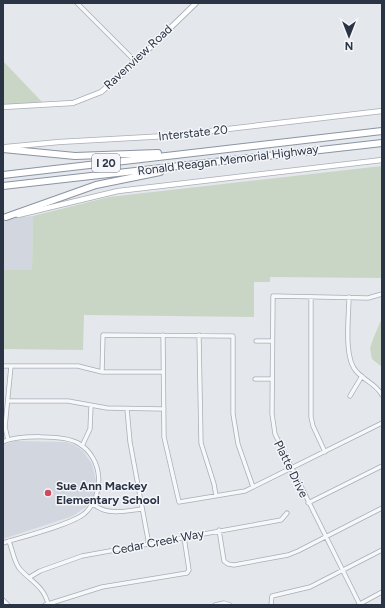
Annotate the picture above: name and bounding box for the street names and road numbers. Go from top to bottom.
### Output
street label: Ravenview Road [101,22,175,92]
street label: Interstate 20 [158,122,229,144]
street label: Ronald Reagan Memorial Highway [137,142,320,178]
road number: I 20 [92,154,120,172]
street label: Platte Drive [271,438,311,500]
street label: Cedar Creek Way [111,526,206,558]

